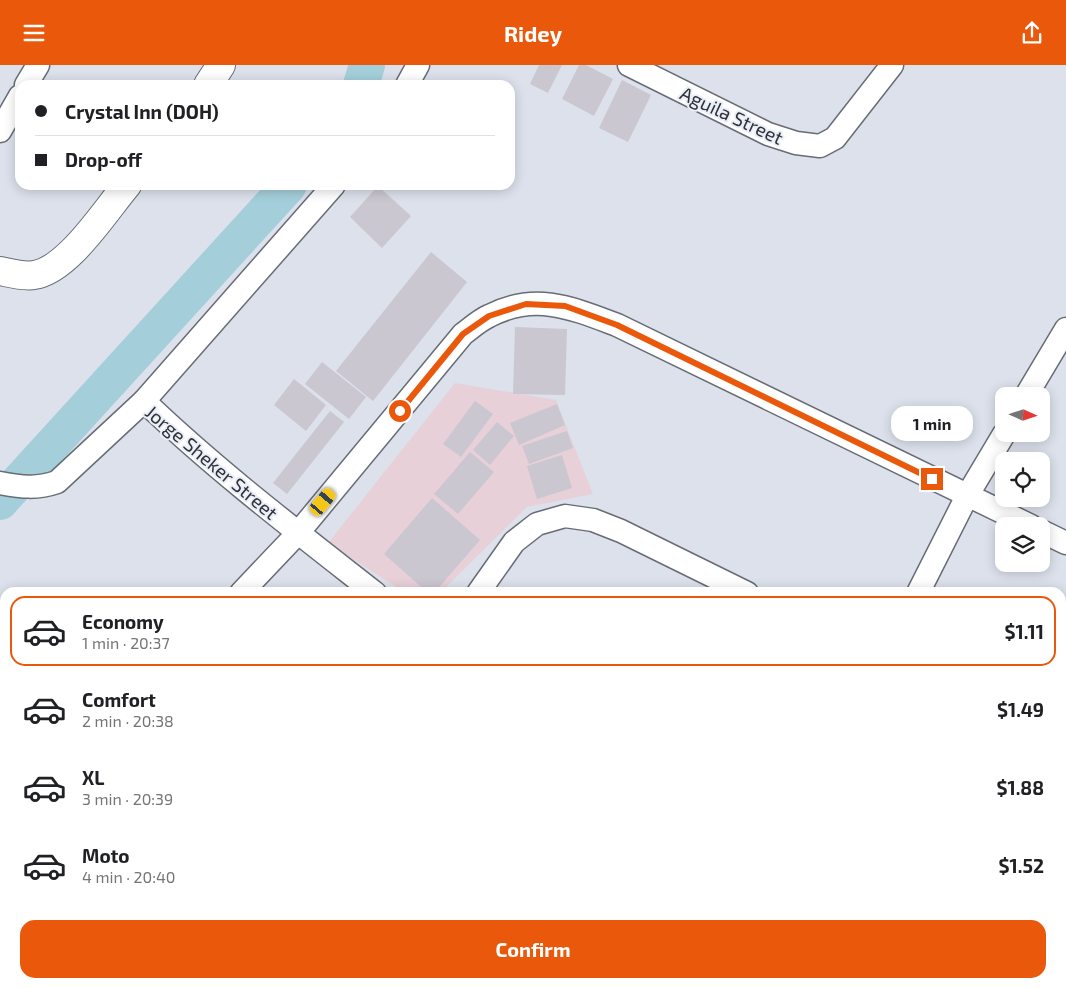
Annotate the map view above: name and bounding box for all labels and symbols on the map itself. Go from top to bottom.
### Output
street label: Aguila Street [677,81,787,149]
north arrow [995,387,1050,443]
street label: Jorge Sheker Street [141,400,283,524]
route start [389,400,411,422]
callout: 1 min [891,407,973,441]
route end [921,468,943,490]
car [307,486,338,518]

